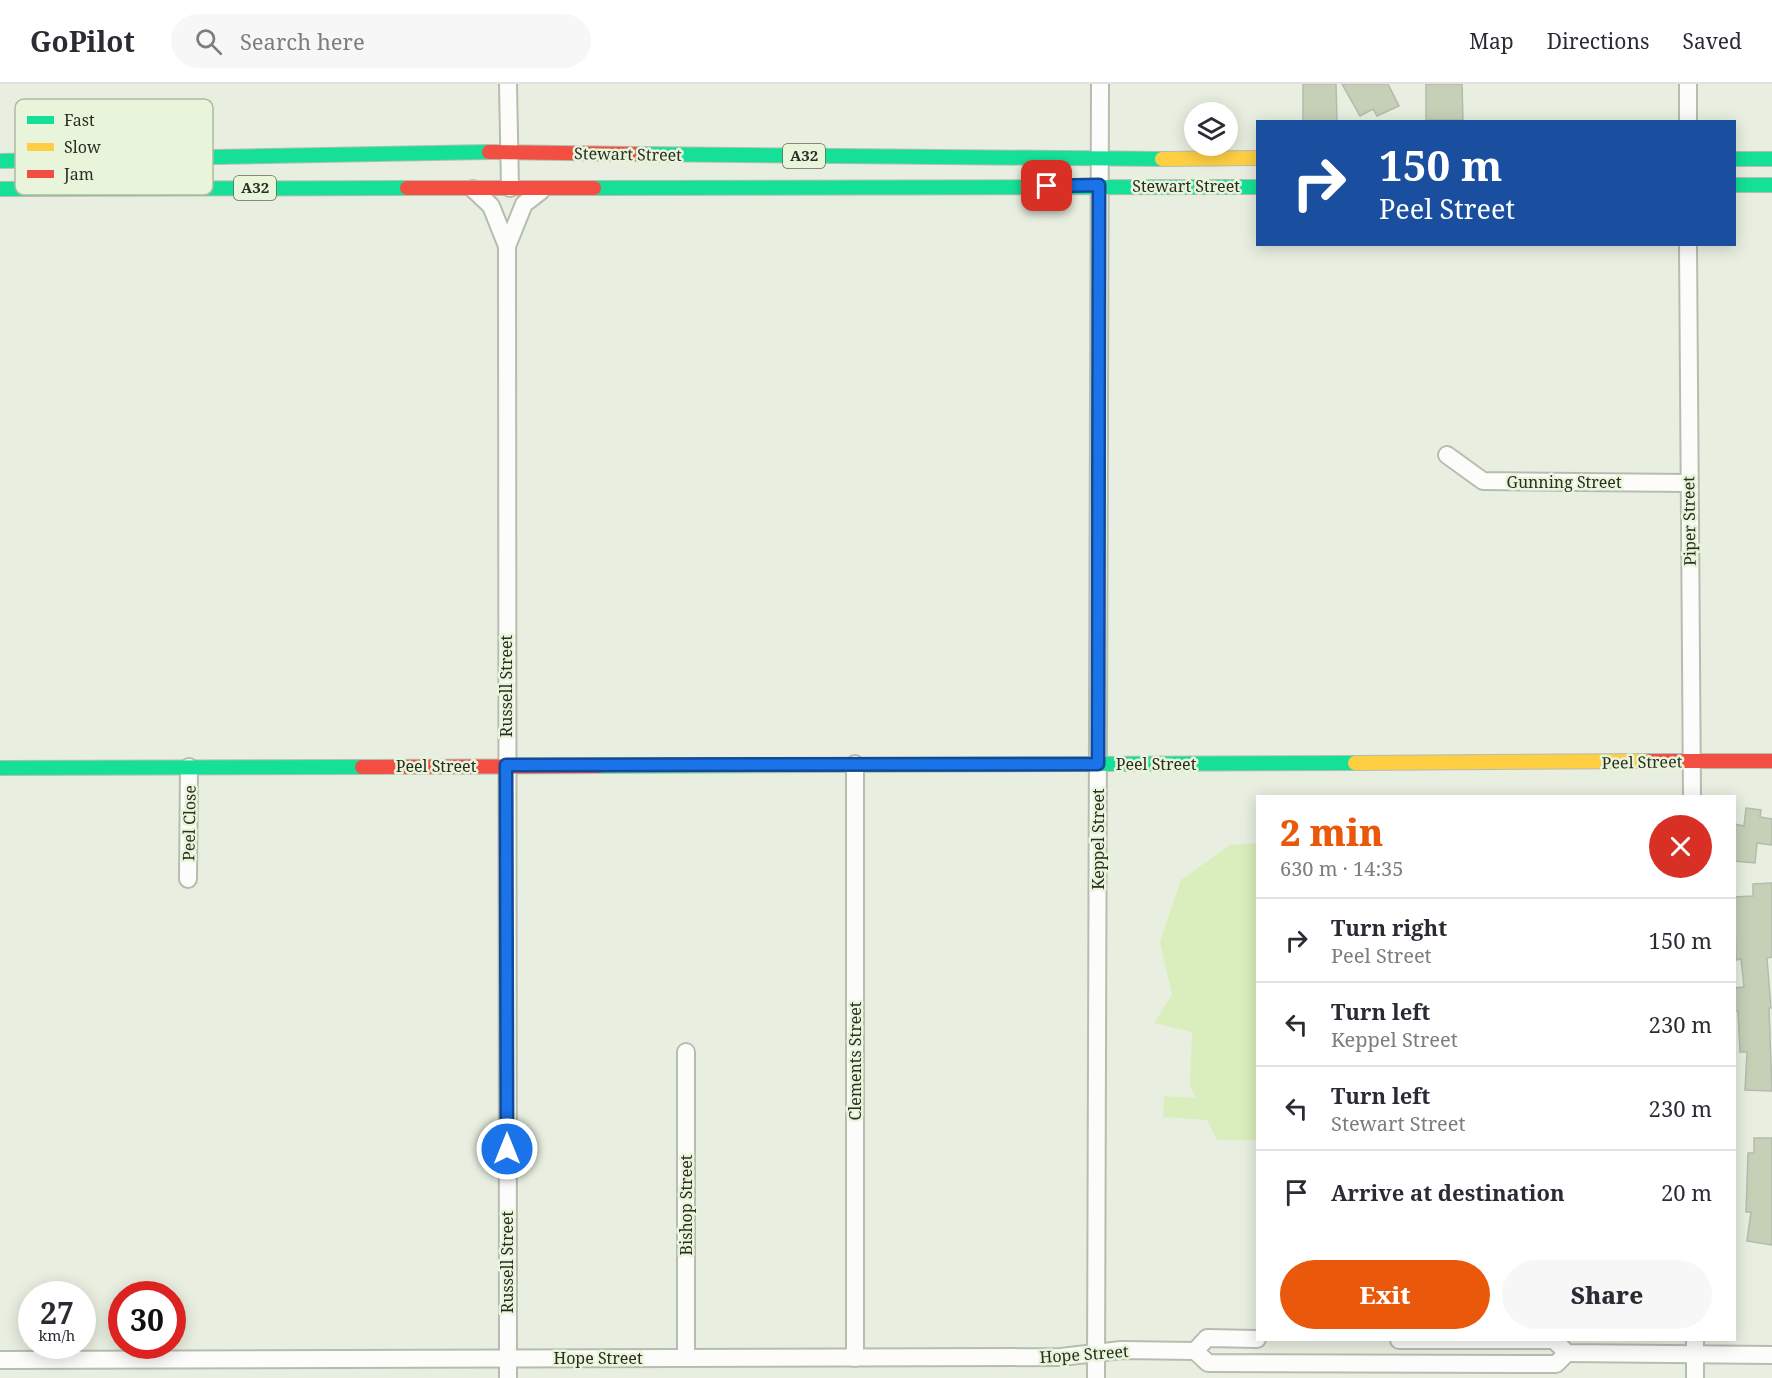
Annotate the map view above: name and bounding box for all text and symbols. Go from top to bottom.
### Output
search box [171,14,591,68]
text: GoPilot [30,22,135,60]
icon: search [192,25,225,58]
text: Search here [240,26,365,56]
text: Map [1469,27,1514,55]
text: Directions [1547,27,1649,55]
text: Saved [1682,27,1742,55]
legend [15,99,213,195]
map controls [1184,102,1238,156]
button: layers [1184,102,1238,156]
text: Fast [64,109,95,131]
text: Slow [64,136,101,158]
text: 150 m [1379,136,1503,193]
street label: Stewart Street [574,142,682,166]
road number: A32 [783,144,825,168]
icon: right [1280,144,1358,222]
pin [1021,160,1072,211]
text: Jam [63,163,94,185]
icon: arrive [1030,169,1063,202]
street label: Stewart Street [1132,175,1240,197]
road number: A32 [234,176,276,200]
text: Peel Street [1379,190,1515,227]
street label: Gunning Street [1506,471,1622,493]
street label: Piper Street [1677,476,1701,566]
street label: Russell Street [495,634,517,737]
street label: Peel Street [1602,750,1683,774]
street label: Peel Street [1116,753,1197,775]
street label: Peel Street [396,755,477,777]
street label: Peel Close [177,785,201,861]
street label: Keppel Street [1087,788,1109,890]
text: 2 min [1280,808,1383,857]
button: close [1649,815,1712,878]
text: 630 m · 14:35 [1280,855,1403,882]
text: Turn right [1331,912,1447,942]
icon: right [1280,924,1313,957]
text: 150 m [1649,925,1712,955]
text: Peel Street [1331,942,1432,969]
text: Turn left [1331,996,1430,1026]
street label: Clements Street [844,1001,866,1120]
icon: left [1280,1008,1313,1041]
text: 230 m [1649,1009,1712,1039]
text: Keppel Street [1331,1026,1458,1053]
text: Turn left [1331,1080,1430,1110]
icon: left [1280,1092,1313,1125]
text: 230 m [1649,1093,1712,1123]
text: Stewart Street [1331,1110,1466,1137]
position arrow [475,1117,539,1181]
street label: Bishop Street [675,1154,697,1255]
icon: arrive [1280,1176,1313,1209]
text: Arrive at destination [1331,1177,1565,1207]
text: 20 m [1661,1177,1712,1207]
street label: Russell Street [496,1210,518,1313]
button: Exit [1280,1260,1490,1329]
button: Share [1502,1260,1712,1329]
speed limit sign: 30 [108,1281,186,1359]
text: 27 [40,1292,74,1333]
text: km/h [39,1325,75,1345]
street label: Hope Street [1039,1340,1130,1368]
street label: Hope Street [553,1347,643,1369]

